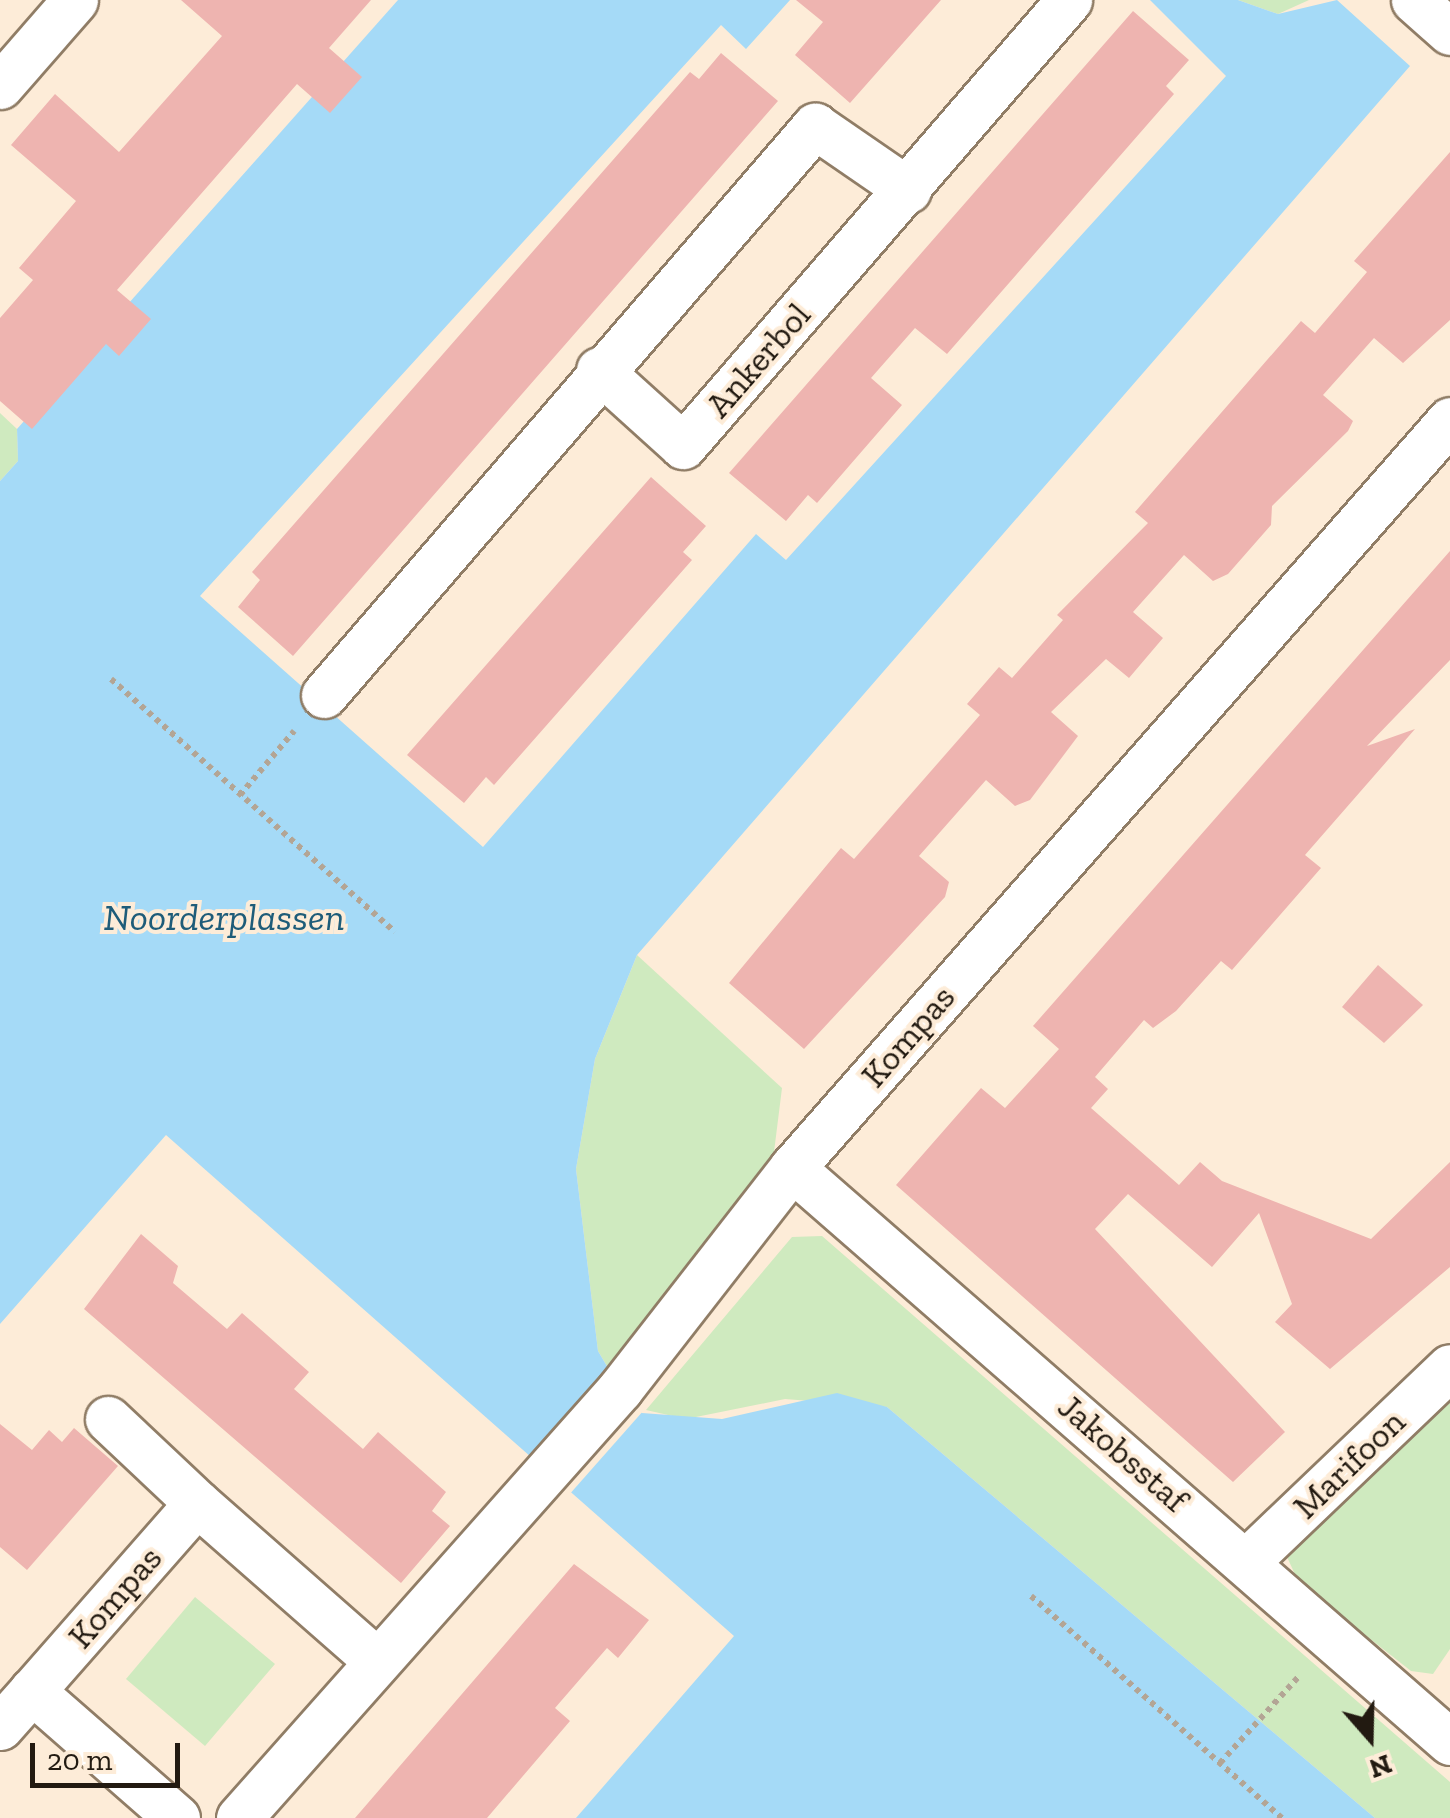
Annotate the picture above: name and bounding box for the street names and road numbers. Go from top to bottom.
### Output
street label: Ankerbol [697,294,819,426]
street label: Kompas [852,976,964,1096]
street label: Jakobsstaf [1050,1385,1196,1521]
street label: Marifoon [1284,1401,1414,1527]
street label: Kompas [59,1537,171,1657]

